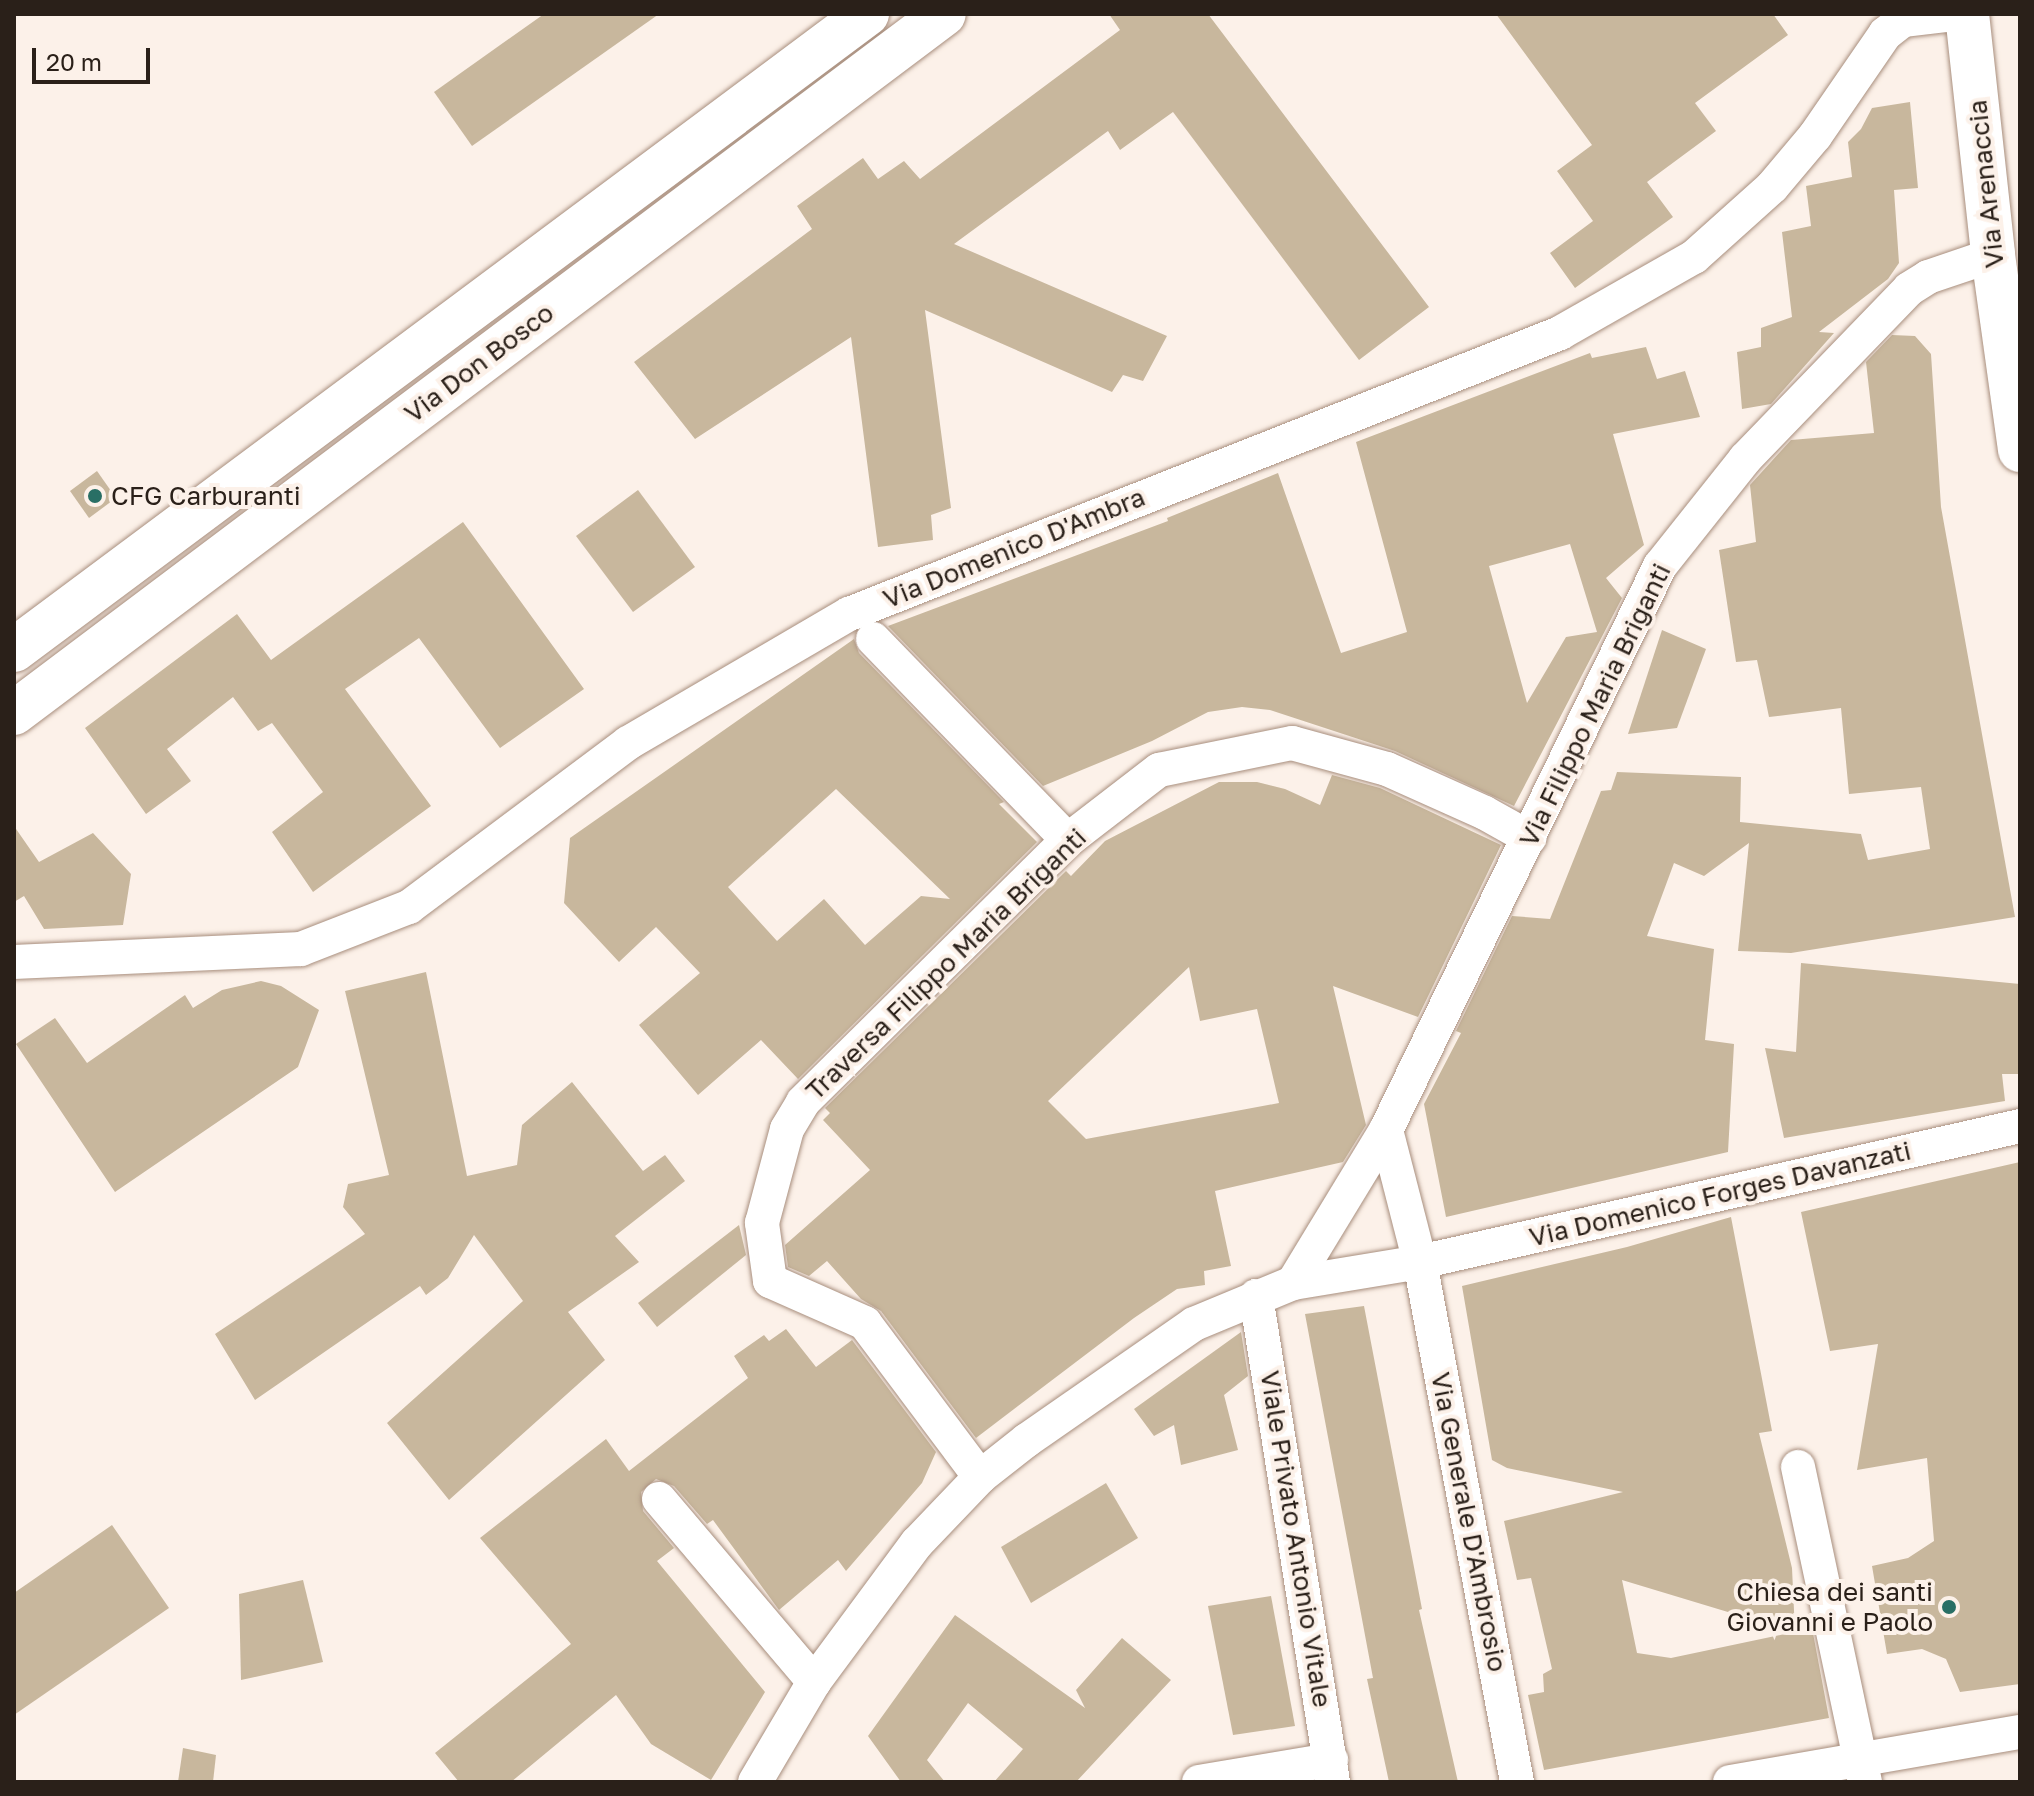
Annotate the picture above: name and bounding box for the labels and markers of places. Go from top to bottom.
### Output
place label: CFG Carburanti [111,480,301,512]
marker: CFG Carburanti [86,487,104,505]
place label: Chiesa dei santi Giovanni e Paolo [1726,1576,1933,1638]
marker: Chiesa dei santi Giovanni e Paolo [1940,1598,1958,1616]

